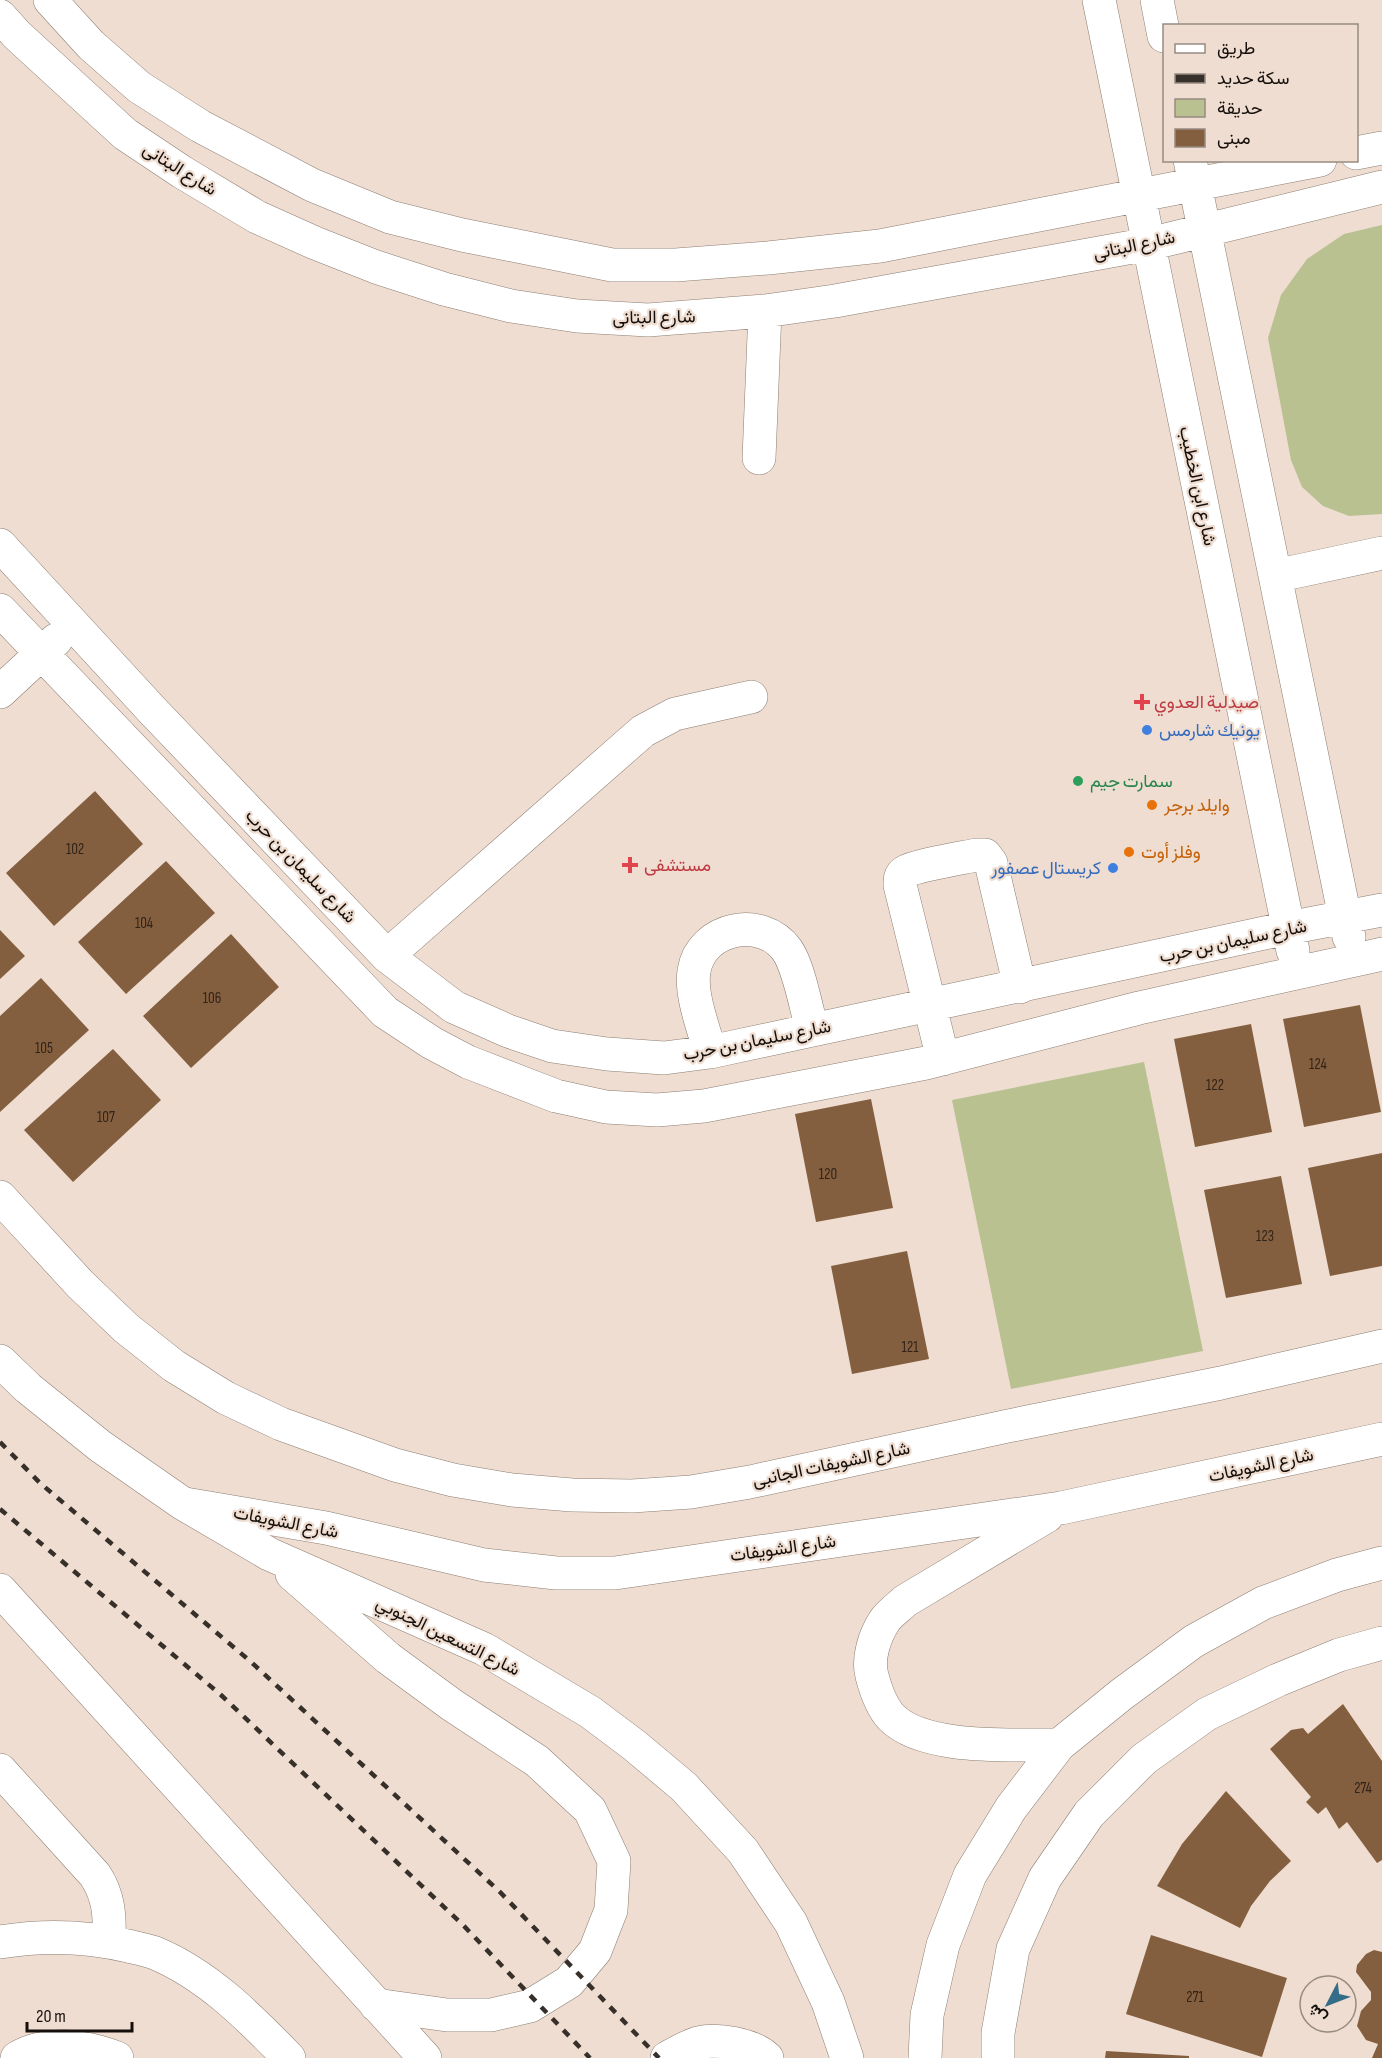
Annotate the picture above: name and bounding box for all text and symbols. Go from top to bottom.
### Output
legend [1163,24,1358,162]
text: طريق [1217,38,1255,59]
text: سكة حديد [1217,68,1289,89]
text: حديقة [1217,98,1263,119]
text: مبنى [1217,128,1251,149]
street label: شارع البتانى [138,139,221,201]
street label: شارع البتانى [1091,227,1177,265]
street label: شارع البتانى [612,306,696,330]
street label: شارع ابن الخطيب [1174,425,1220,548]
place label: صيدلية العدوي [1154,692,1259,717]
marker: صيدلية العدوي [1135,695,1149,709]
place label: يونيك شارمس [1159,720,1260,741]
marker: يونيك شارمس [1140,723,1154,737]
place label: سمارت جيم [1090,771,1173,793]
marker: سمارت جيم [1071,774,1085,788]
place label: وايلد برجر [1163,795,1230,816]
marker: وايلد برجر [1145,798,1159,812]
street label: شارع سليمان بن حرب [240,805,360,928]
house number: 102 [66,840,84,859]
place label: وفلز أوت [1141,842,1201,863]
marker: وفلز أوت [1122,845,1136,859]
place label: مستشفى [644,855,711,876]
marker: مستشفى [621,856,639,874]
place label: كريستال عصفور [990,858,1101,879]
marker: كريستال عصفور [1106,861,1120,875]
house number: 104 [135,914,153,933]
street label: شارع سليمان بن حرب [1158,916,1309,968]
house number: 106 [203,989,221,1008]
street label: شارع سليمان بن حرب [681,1016,833,1066]
house number: 105 [35,1039,53,1058]
house number: 124 [1309,1055,1327,1074]
house number: 122 [1206,1076,1224,1095]
house number: 107 [97,1108,115,1127]
house number: 120 [819,1165,837,1184]
house number: 123 [1256,1227,1274,1246]
house number: 121 [902,1338,919,1357]
street label: شارع الشويفات الجانبى [750,1438,912,1492]
street label: شارع الشويفات [1207,1444,1316,1488]
street label: شارع الشويفات [231,1502,340,1544]
street label: شارع الشويفات [729,1531,837,1567]
street label: شارع التسعين الجنوبي [371,1592,523,1684]
house number: 274 [1354,1779,1372,1798]
north arrow [1298,1974,1358,2034]
house number: 271 [1186,1988,1204,2007]
scale bar [27,1995,132,2033]
text: ش [1304,2000,1331,2027]
text: 20 m [36,2006,66,2027]

